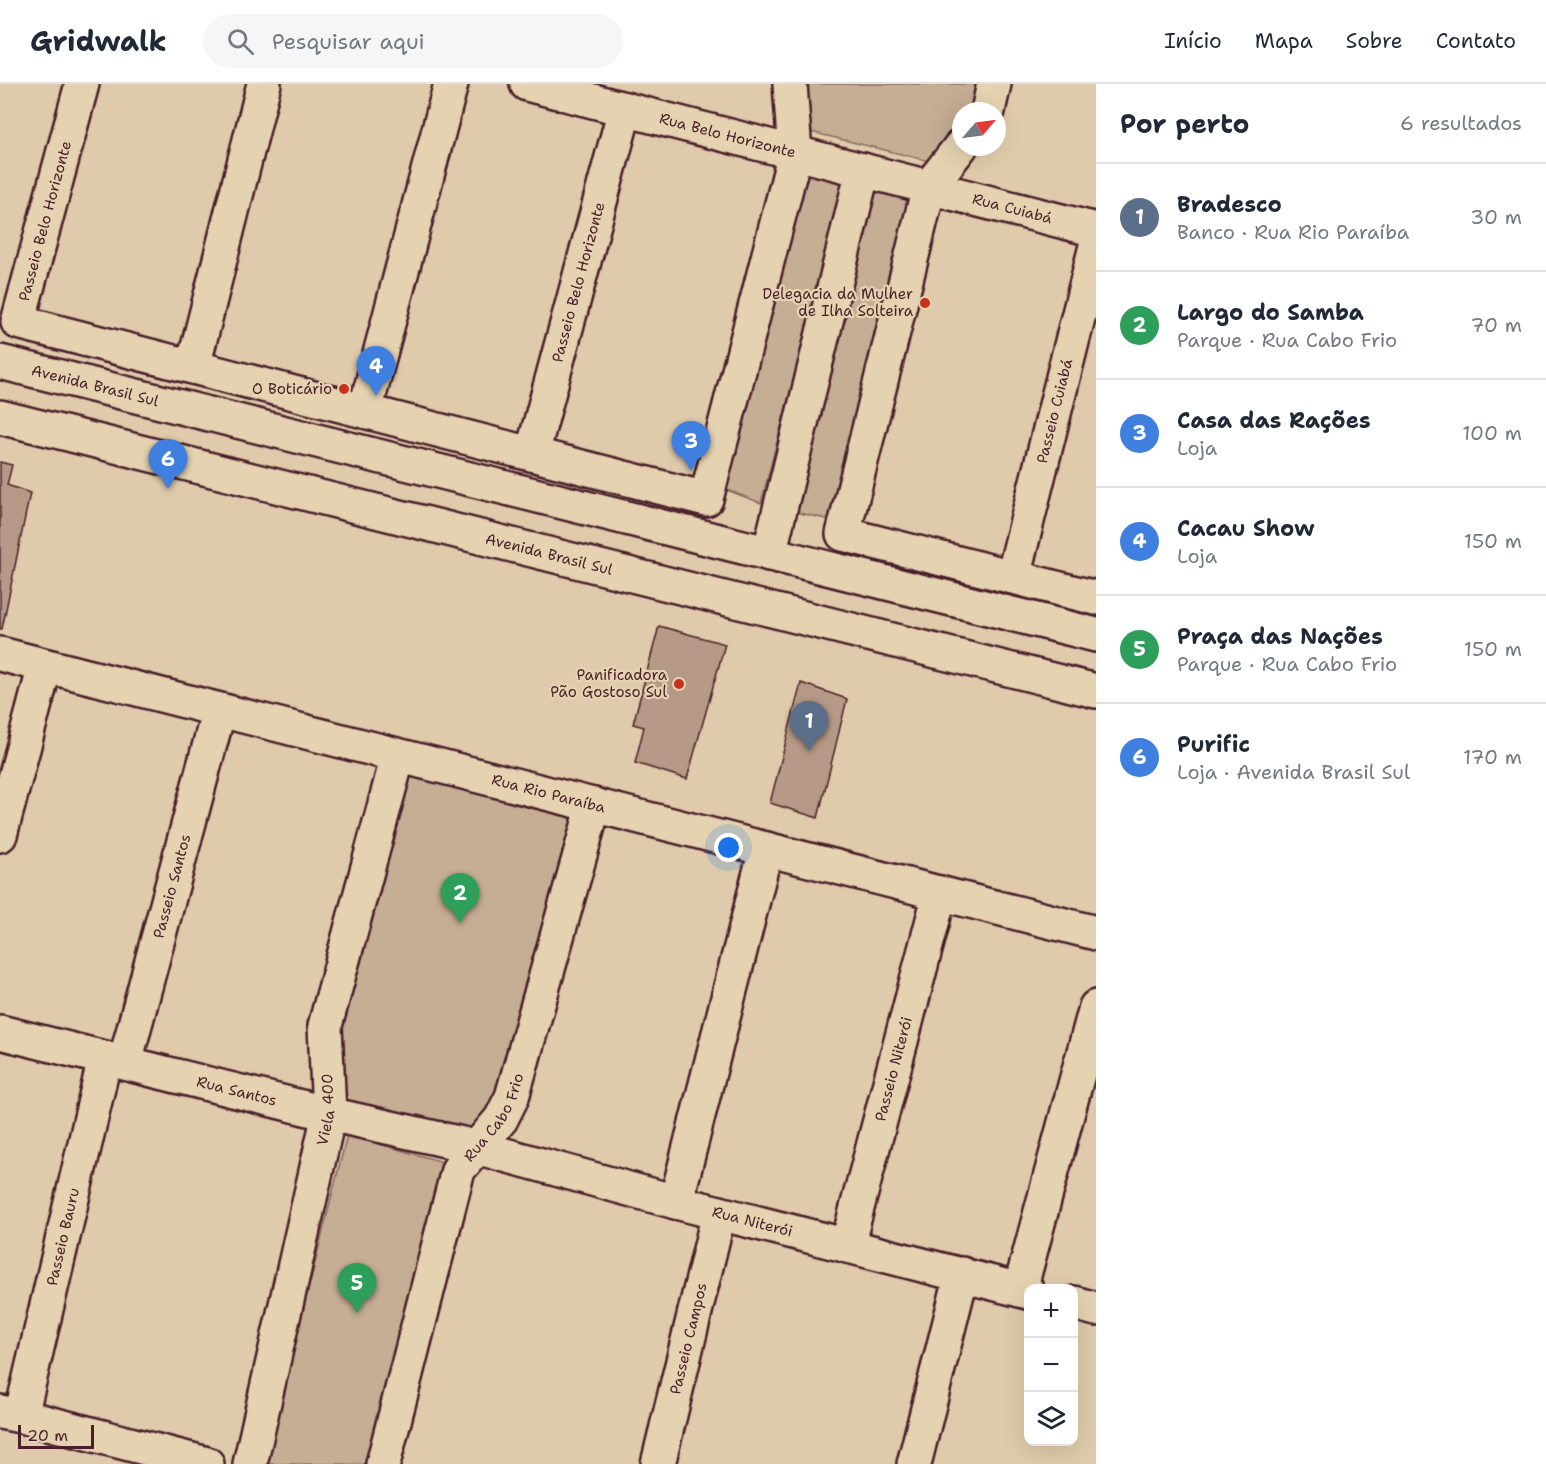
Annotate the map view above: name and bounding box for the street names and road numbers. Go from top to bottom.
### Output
street label: Rua Belo Horizonte [657,108,798,163]
street label: Passeio Belo Horizonte [14,139,76,303]
street label: Rua Cuiabá [970,189,1055,229]
street label: Passeio Belo Horizonte [547,200,609,364]
street label: Passeio Cuiabá [1032,356,1077,465]
street label: Avenida Brasil Sul [29,360,161,411]
street label: Avenida Brasil Sul [483,529,615,580]
street label: Rua Rio Paraíba [490,770,608,818]
street label: Passeio Santos [148,832,195,940]
street label: Passeio Niterói [870,1015,917,1124]
street label: Rua Santos [195,1071,279,1111]
street label: Rua Cabo Frio [459,1071,528,1166]
street label: Viela 400 [312,1073,340,1148]
street label: Passeio Bauru [42,1186,84,1288]
street label: Rua Niterói [710,1202,795,1241]
street label: Passeio Campos [665,1281,712,1396]

